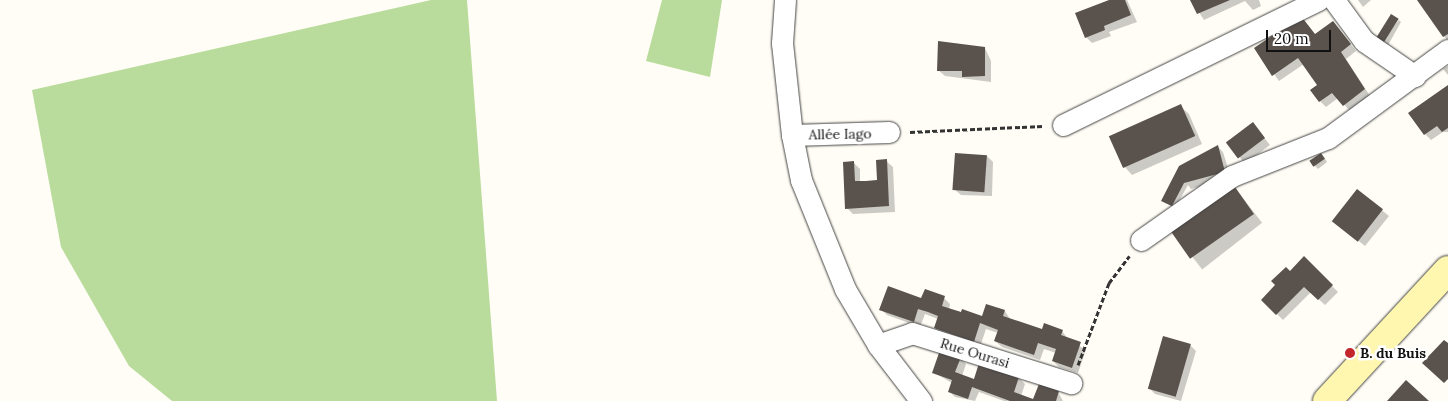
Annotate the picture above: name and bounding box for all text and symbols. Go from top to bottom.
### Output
scale bar [1268,20,1333,52]
text: 20 m [1274,29,1309,48]
street label: Allée Iago [808,125,872,143]
street label: Rue Ourasi [938,335,1012,371]
place label: B. du Buis [1360,345,1426,361]
marker: B. du Buis [1344,347,1356,359]

